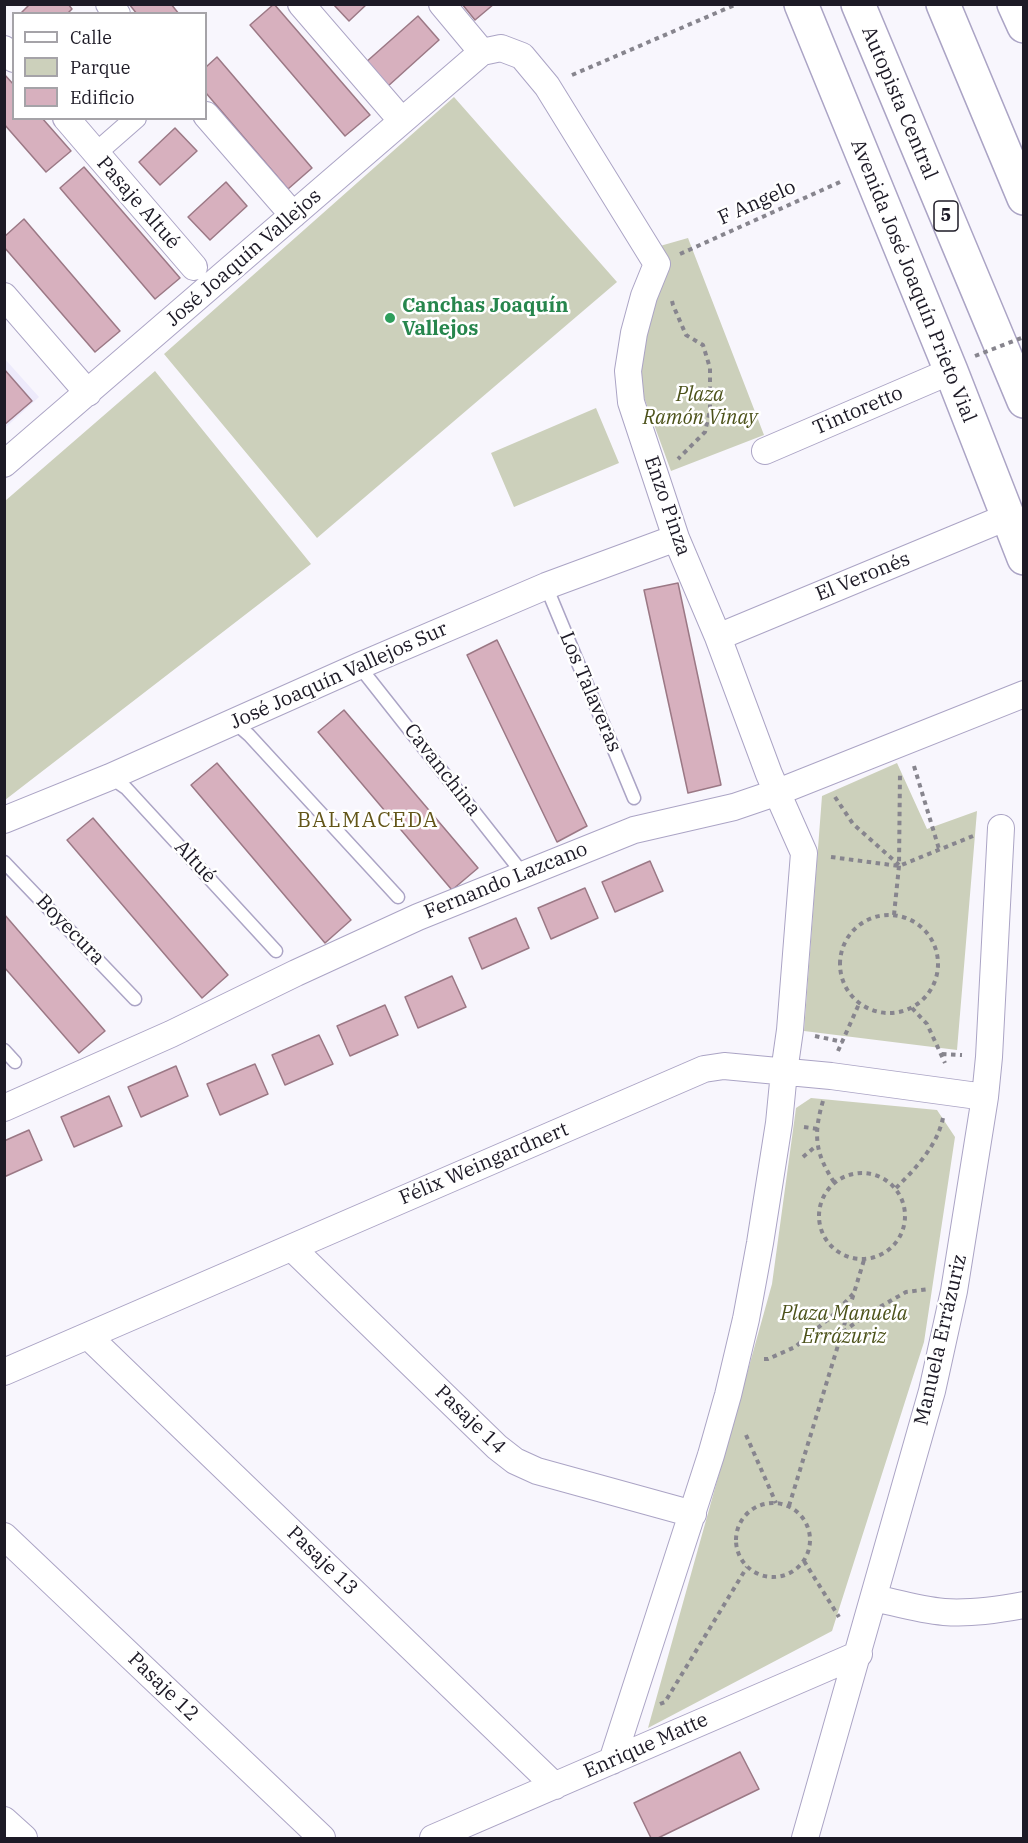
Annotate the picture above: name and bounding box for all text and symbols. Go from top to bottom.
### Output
legend [12,12,207,120]
street label: Autopista Central [856,23,942,183]
text: Calle [70,26,112,49]
text: Parque [70,56,130,79]
text: Edificio [70,86,134,109]
street label: Avenida José Joaquín Prieto Vial [845,136,981,426]
street label: Pasaje Altué [91,152,185,254]
street label: F Angelo [714,175,800,231]
street label: José Joaquín Vallejos [162,184,326,332]
road number: 5 [934,201,958,231]
place label: Canchas Joaquín Vallejos [402,294,568,341]
marker: Canchas Joaquín Vallejos [383,311,397,325]
street label: Tintoretto [809,381,907,441]
park label: Plaza Ramón Vinay [643,383,757,430]
street label: Enzo Pinza [639,453,695,559]
street label: El Veronés [812,547,914,607]
street label: José Joaquín Vallejos Sur [227,617,451,735]
street label: Los Talaveras [554,628,626,756]
street label: Cavanchina [399,719,485,821]
district label: BALMACEDA [297,808,439,834]
street label: Altué [169,836,221,888]
street label: Fernando Lazcano [421,837,591,925]
street label: Boyecura [31,890,109,970]
street label: Félix Weingardnert [396,1118,572,1210]
street label: Manuela Errázuriz [910,1252,972,1428]
park label: Plaza Manuela Errázuriz [780,1302,908,1349]
street label: Pasaje 14 [430,1380,510,1460]
street label: Pasaje 13 [282,1521,362,1601]
street label: Pasaje 12 [123,1647,203,1727]
street label: Enrique Matte [580,1708,712,1784]

